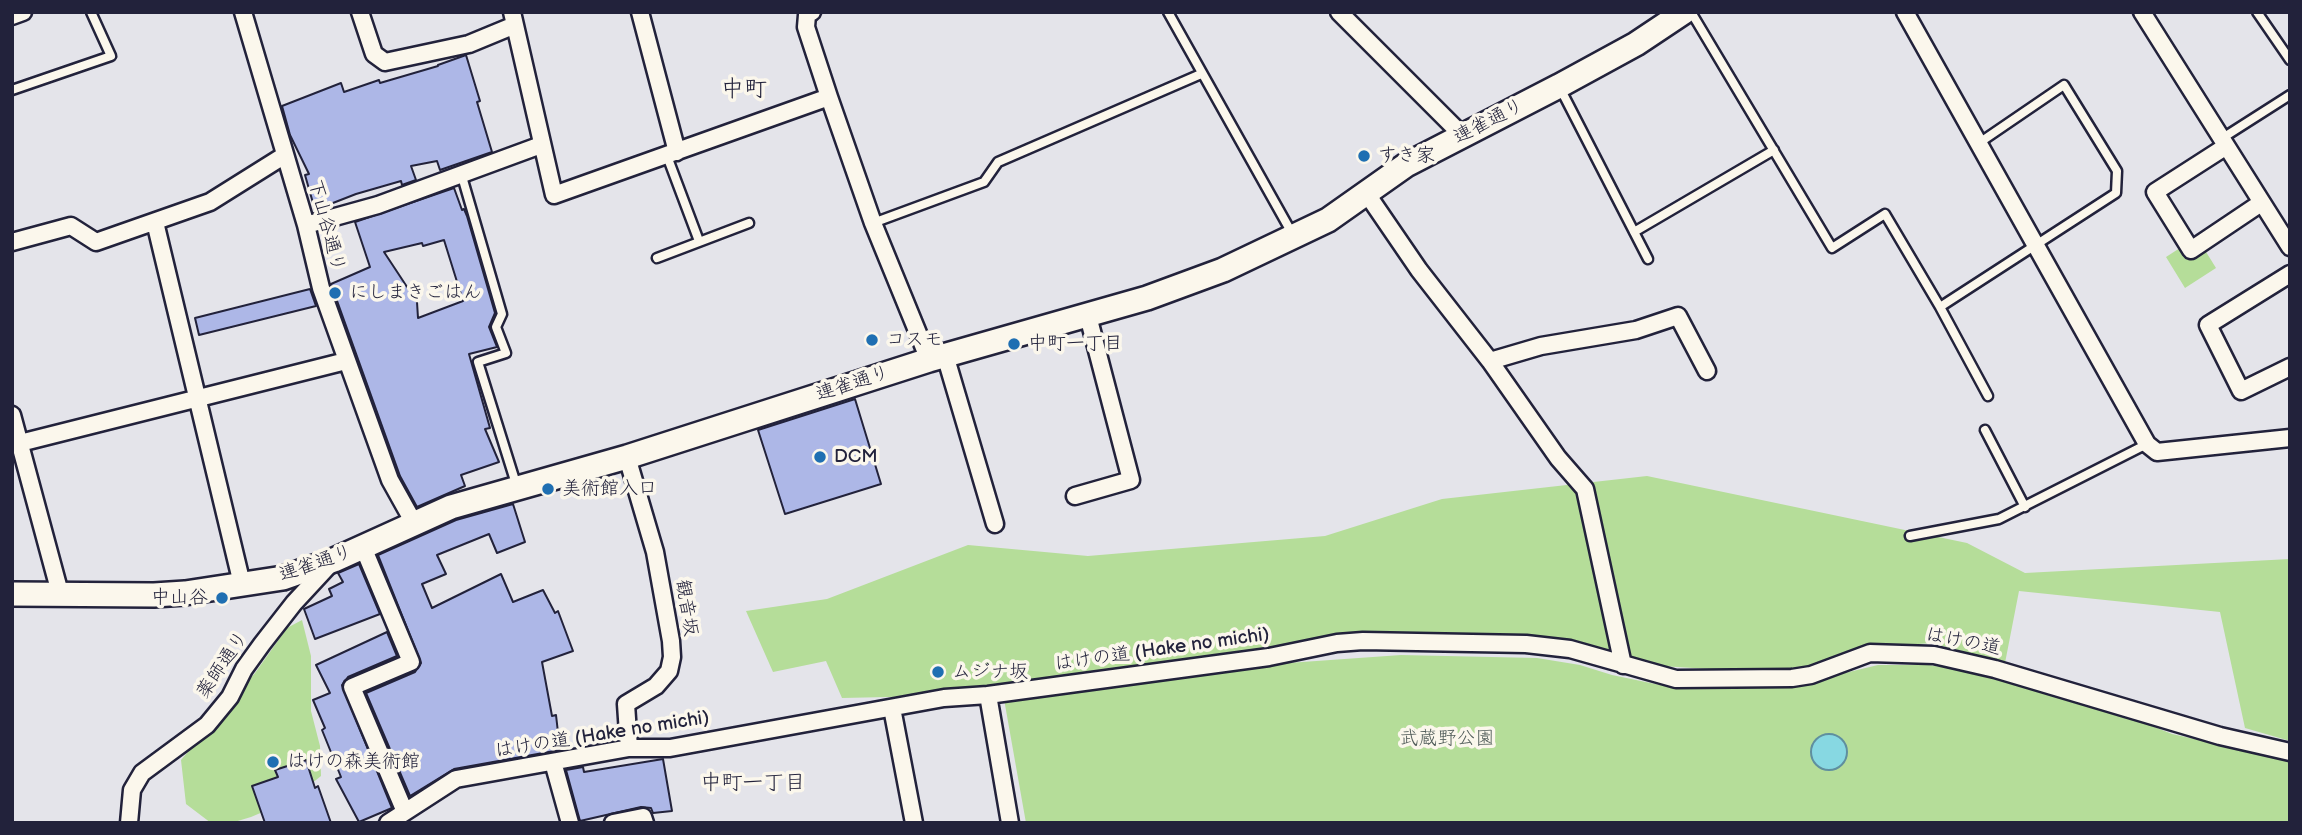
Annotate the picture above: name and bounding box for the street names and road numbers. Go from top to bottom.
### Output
street label: 連雀通り [1450,95,1528,149]
street label: 下山谷通り [303,177,349,275]
street label: 連雀通り [813,361,893,407]
street label: 連雀通り [276,541,356,587]
street label: 観音坂 [670,578,702,638]
street label: はけの道 (Hake no michi) [1053,624,1271,676]
street label: はけの道 [1924,624,2002,660]
street label: 薬師通り [192,627,254,703]
street label: はけの道 (Hake no michi) [493,707,711,763]

